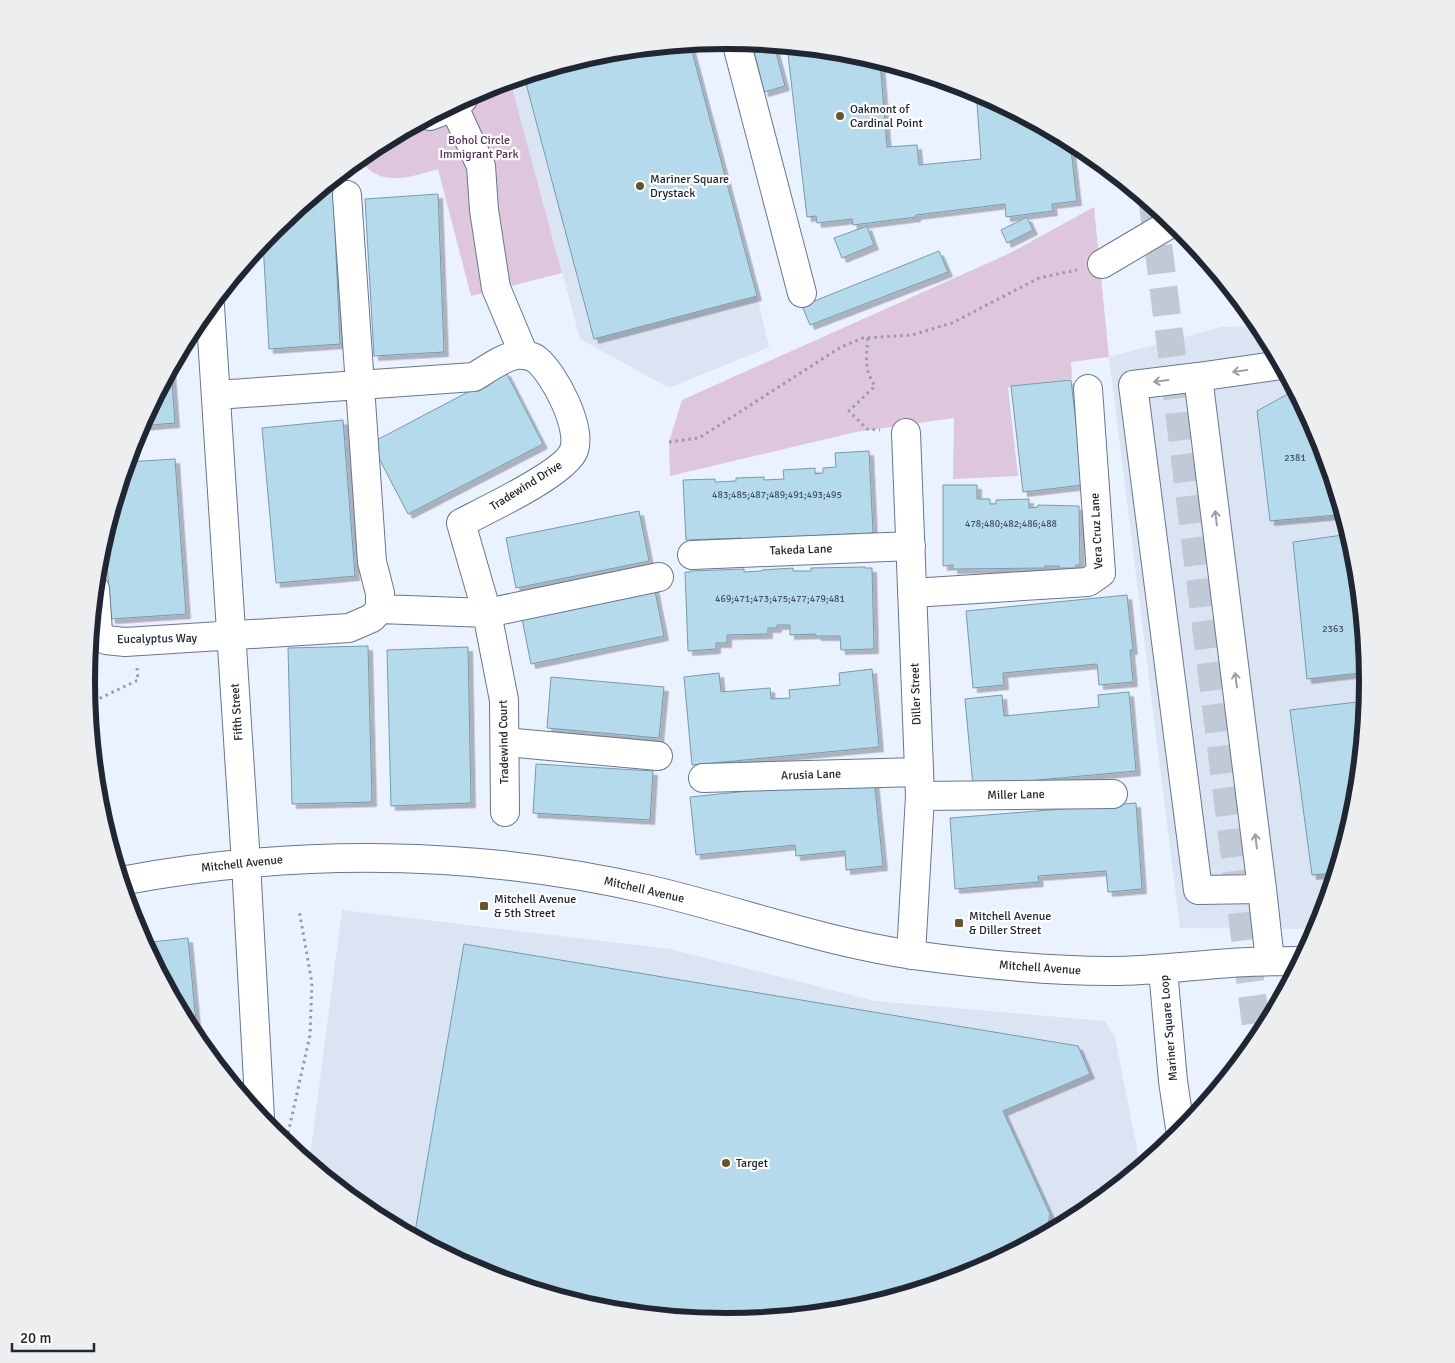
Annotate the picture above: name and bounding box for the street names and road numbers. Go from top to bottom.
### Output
street label: Tradewind Drive [487,458,565,514]
street label: Vera Cruz Lane [1088,492,1106,570]
street label: Takeda Lane [769,541,833,559]
street label: Eucalyptus Way [117,631,198,647]
street label: Diller Street [907,663,925,725]
street label: Fifth Street [228,683,246,741]
street label: Tradewind Court [496,700,512,784]
street label: Arusia Lane [781,766,841,784]
street label: Miller Lane [987,787,1045,803]
street label: Mitchell Avenue [200,852,284,876]
street label: Mitchell Avenue [602,873,686,907]
street label: Mitchell Avenue [998,958,1082,978]
street label: Mariner Square Loop [1157,974,1181,1082]

